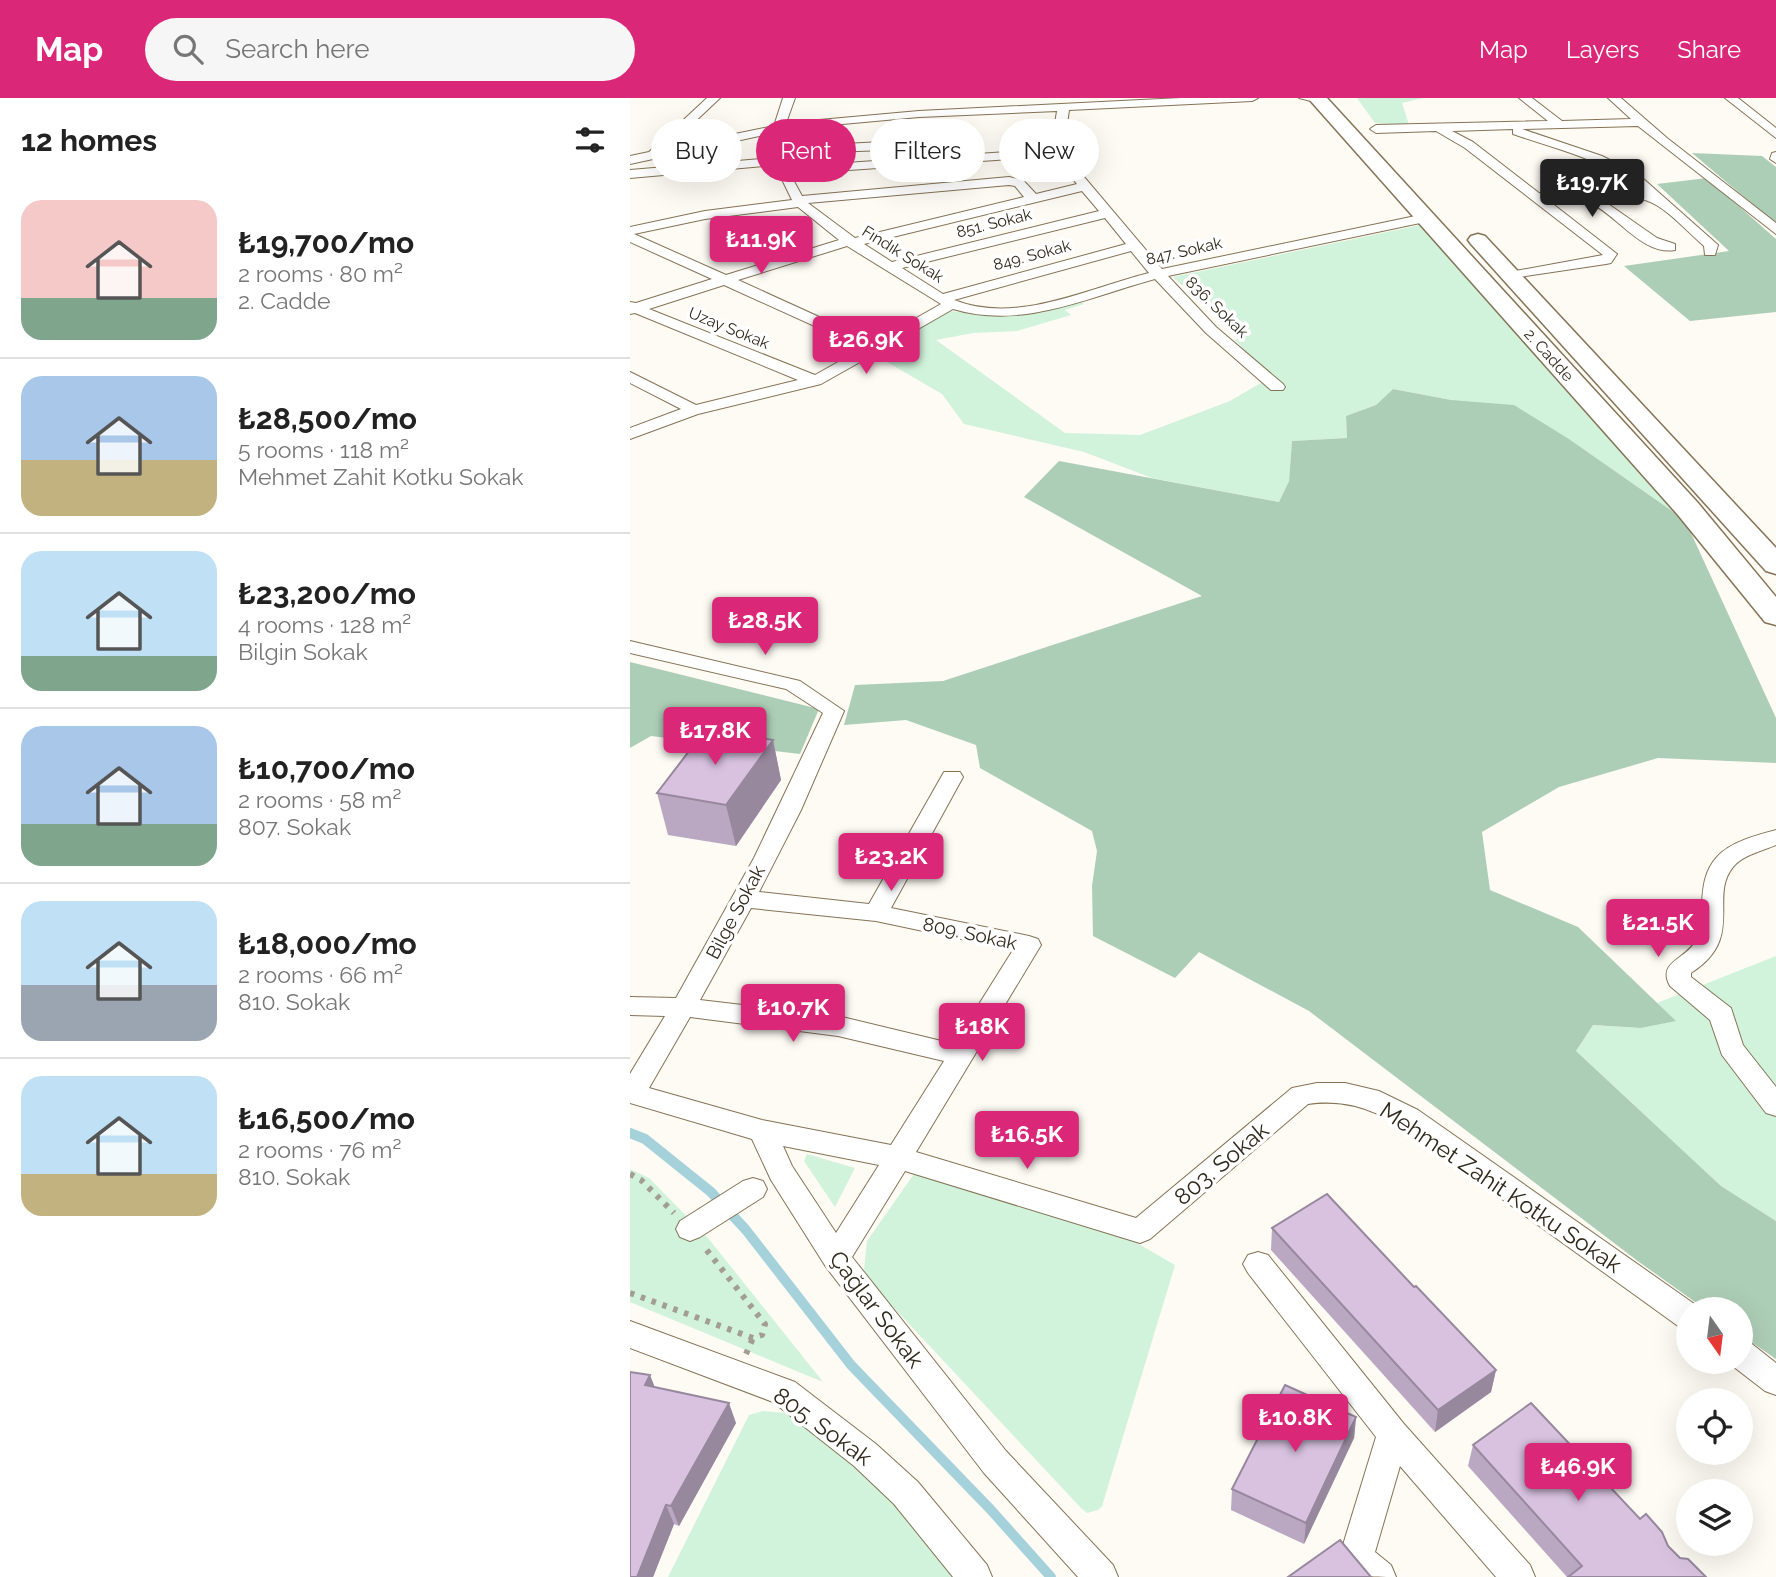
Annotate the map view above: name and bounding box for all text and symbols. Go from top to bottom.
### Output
search box [145,18,635,81]
text: Map [35,30,103,69]
icon: search [169,30,207,68]
text: Search here [225,34,370,64]
text: Map [1479,35,1528,64]
text: Layers [1566,35,1639,64]
text: Share [1677,35,1741,64]
chip: Buy [651,119,742,182]
chip: Rent [756,119,856,182]
chip: Filters [870,119,985,182]
chip: New [999,119,1099,182]
icon: filters [571,121,609,159]
text: 12 homes [21,123,157,158]
pin: ₺19.7K [1535,159,1649,219]
text: ₺19.7K [1556,168,1628,195]
street label: 851. Sokak [954,204,1034,242]
pin: ₺11.9K [704,216,818,276]
street label: Fındık Sokak [859,221,948,287]
text: ₺19,700/mo [238,225,414,260]
text: ₺11.9K [726,225,796,252]
icon: home [77,228,161,312]
street label: 847. Sokak [1144,233,1224,269]
street label: 849. Sokak [991,235,1073,274]
text: 2 rooms · 80 m² [238,260,403,287]
street label: 836. Sokak [1182,272,1253,342]
text: 2. Cadde [238,287,331,314]
street label: Uzay Sokak [686,303,773,353]
pin: ₺26.9K [809,316,923,376]
text: ₺26.9K [829,325,903,352]
street label: 2. Cadde [1520,325,1578,385]
text: ₺28,500/mo [238,401,417,436]
icon: home [77,404,161,488]
text: 5 rooms · 118 m² [238,436,409,463]
text: Mehmet Zahit Kotku Sokak [238,463,524,490]
text: ₺23,200/mo [238,576,416,611]
icon: home [77,579,161,663]
pin: ₺28.5K [708,598,822,657]
text: ₺28.5K [728,606,802,633]
text: 4 rooms · 128 m² [238,611,411,638]
text: Bilgin Sokak [238,638,368,665]
pin: ₺17.8K [658,708,772,767]
text: ₺17.8K [679,716,751,743]
text: ₺10,700/mo [238,751,415,786]
icon: home [77,754,161,838]
text: 2 rooms · 58 m² [238,786,401,813]
text: 807. Sokak [238,813,351,840]
pin: ₺23.2K [834,834,948,893]
text: ₺23.2K [854,842,928,869]
street label: Bilge Sokak [701,861,769,963]
pin: ₺21.5K [1601,900,1715,959]
text: ₺21.5K [1622,908,1694,935]
street label: 809. Sokak [921,912,1019,954]
text: ₺18,000/mo [238,926,417,961]
icon: home [77,929,161,1013]
text: 2 rooms · 66 m² [238,961,403,988]
pin: ₺10.7K [736,984,850,1044]
text: 810. Sokak [238,988,350,1015]
text: ₺10.7K [757,993,829,1020]
pin: ₺18K [941,1004,1023,1063]
text: ₺18K [955,1012,1009,1039]
street label: Mehmet Zahit Kotku Sokak [1375,1096,1627,1278]
text: ₺16,500/mo [238,1101,415,1136]
icon: home [77,1104,161,1188]
pin: ₺16.5K [970,1112,1084,1171]
street label: 803. Sokak [1168,1116,1274,1210]
text: ₺16.5K [991,1120,1063,1147]
text: 2 rooms · 76 m² [238,1136,401,1163]
text: 810. Sokak [238,1163,350,1190]
street label: Çağlar Sokak [824,1245,930,1373]
north arrow [1676,1297,1754,1374]
map controls [1676,1297,1753,1556]
street label: 805. Sokak [769,1381,877,1471]
button: locate [1676,1388,1753,1465]
pin: ₺10.8K [1238,1394,1352,1454]
text: ₺10.8K [1258,1403,1332,1430]
pin: ₺46.9K [1521,1444,1635,1503]
text: ₺46.9K [1541,1452,1615,1479]
button: layers [1676,1479,1753,1556]

